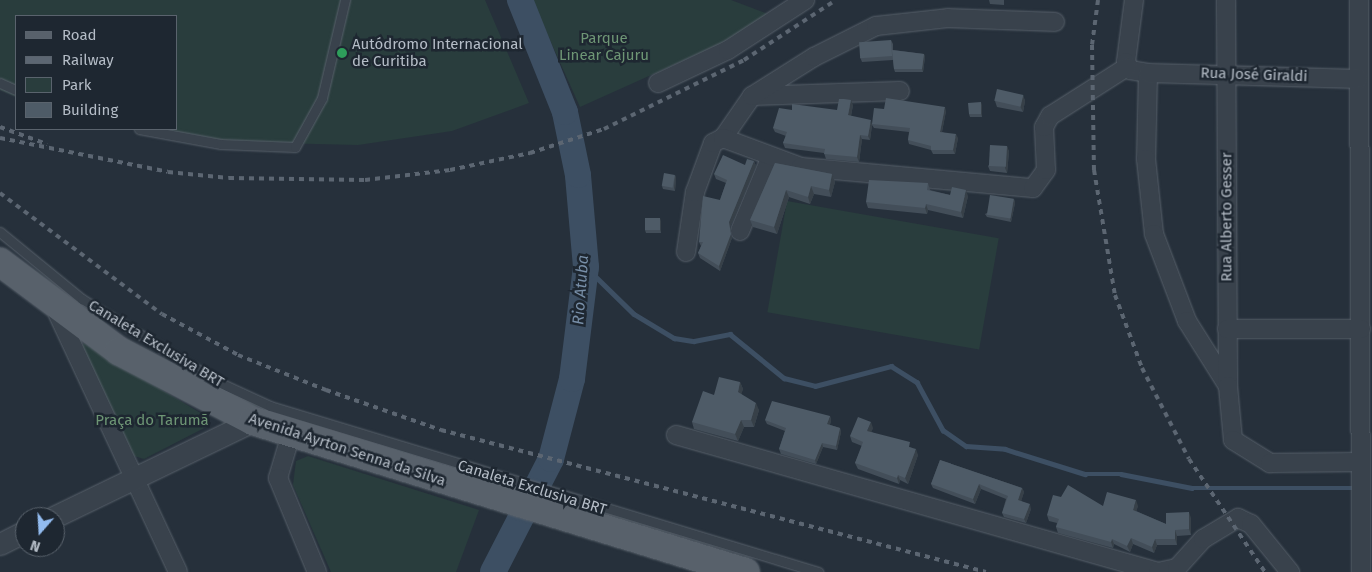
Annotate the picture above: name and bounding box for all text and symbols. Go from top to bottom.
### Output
legend [15,15,178,130]
text: Road [62,26,97,44]
park label: Parque Linear Cajuru [559,29,649,64]
place label: Autódromo Internacional de Curitiba [352,35,523,70]
marker: Autódromo Internacional de Curitiba [336,47,348,59]
text: Railway [62,51,114,69]
street label: Rua José Giraldi [1200,64,1308,86]
text: Park [62,76,92,94]
text: Building [62,101,118,119]
street label: Rua Alberto Gesser [1218,152,1236,282]
water label: Rio Atuba [569,255,593,325]
street label: Canaleta Exclusiva BRT [85,296,227,392]
street label: Avenida Ayrton Senna da Silva [246,410,448,490]
park label: Praça do Tarumã [95,412,209,430]
street label: Canaleta Exclusiva BRT [455,457,609,519]
north arrow [15,507,65,557]
text: N [28,536,42,555]

